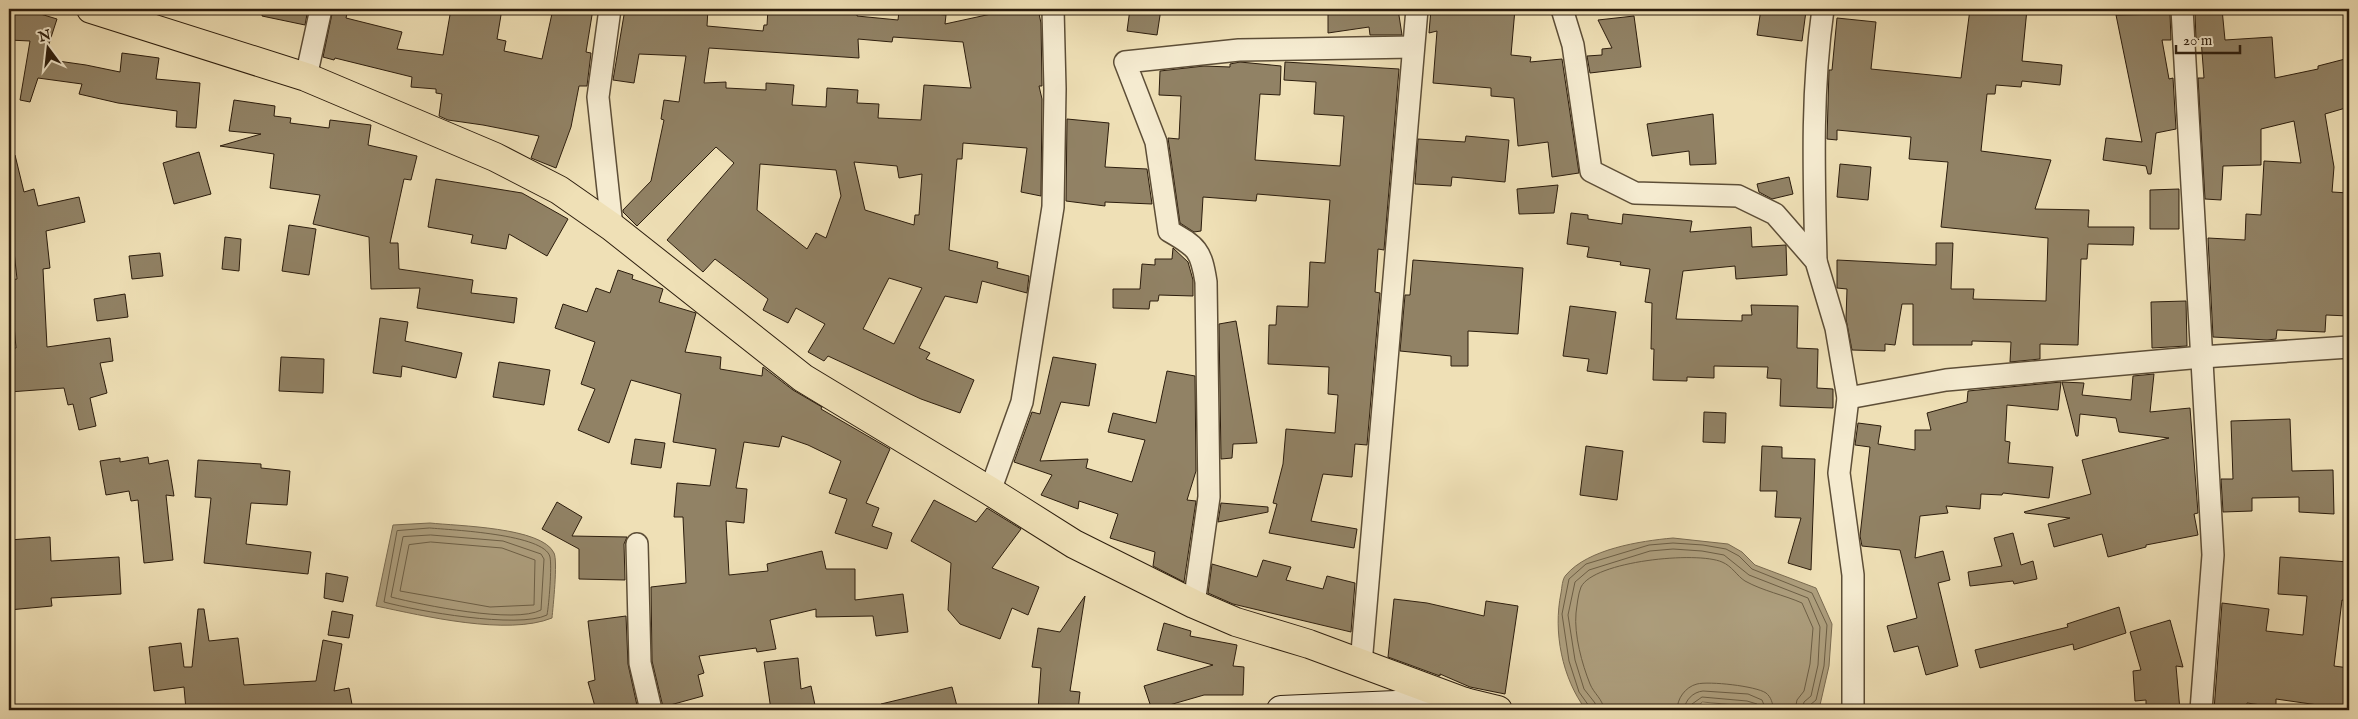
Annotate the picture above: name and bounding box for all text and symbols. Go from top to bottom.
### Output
north arrow [22,22,72,72]
scale bar [2176,22,2239,54]
text: N [36,26,53,47]
text: 20 m [2183,31,2213,50]

